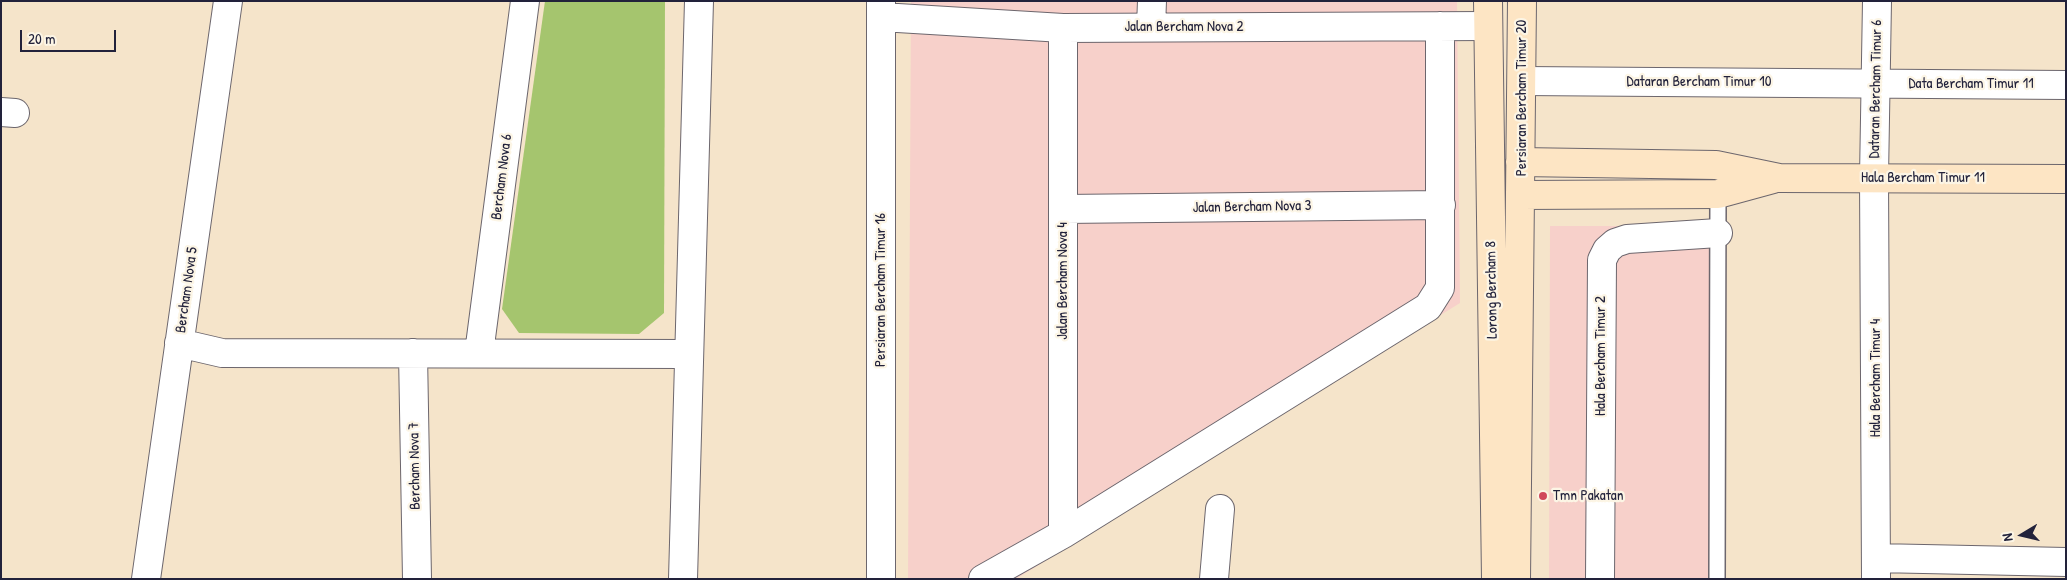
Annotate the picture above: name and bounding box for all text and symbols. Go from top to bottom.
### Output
street label: Jalan Bercham Nova 2 [1125,18,1243,36]
street label: Dataran Bercham Timur 6 [1866,19,1886,159]
scale bar [22,20,119,52]
street label: Persiaran Bercham Timur 20 [1513,20,1531,176]
text: 20 m [28,28,55,49]
street label: Dataran Bercham Timur 10 [1627,73,1771,91]
street label: Data Bercham Timur 11 [1908,75,2034,93]
street label: Bercham Nova 6 [488,133,516,221]
street label: Hala Bercham Timur 11 [1861,169,1985,187]
street label: Jalan Bercham Nova 3 [1193,197,1311,217]
street label: Persiaran Bercham Timur 16 [872,213,890,367]
street label: Jalan Bercham Nova 4 [1054,222,1072,340]
street label: Lorong Bercham 8 [1482,241,1502,339]
street label: Bercham Nova 5 [172,246,202,334]
street label: Hala Bercham Timur 2 [1592,296,1610,416]
street label: Hala Bercham Timur 4 [1867,319,1885,437]
street label: Bercham Nova 7 [405,422,425,510]
place label: Tmn Pakatan [1553,487,1623,505]
marker: Tmn Pakatan [1537,490,1549,502]
north arrow [1997,510,2047,560]
text: N [1997,532,2017,543]

